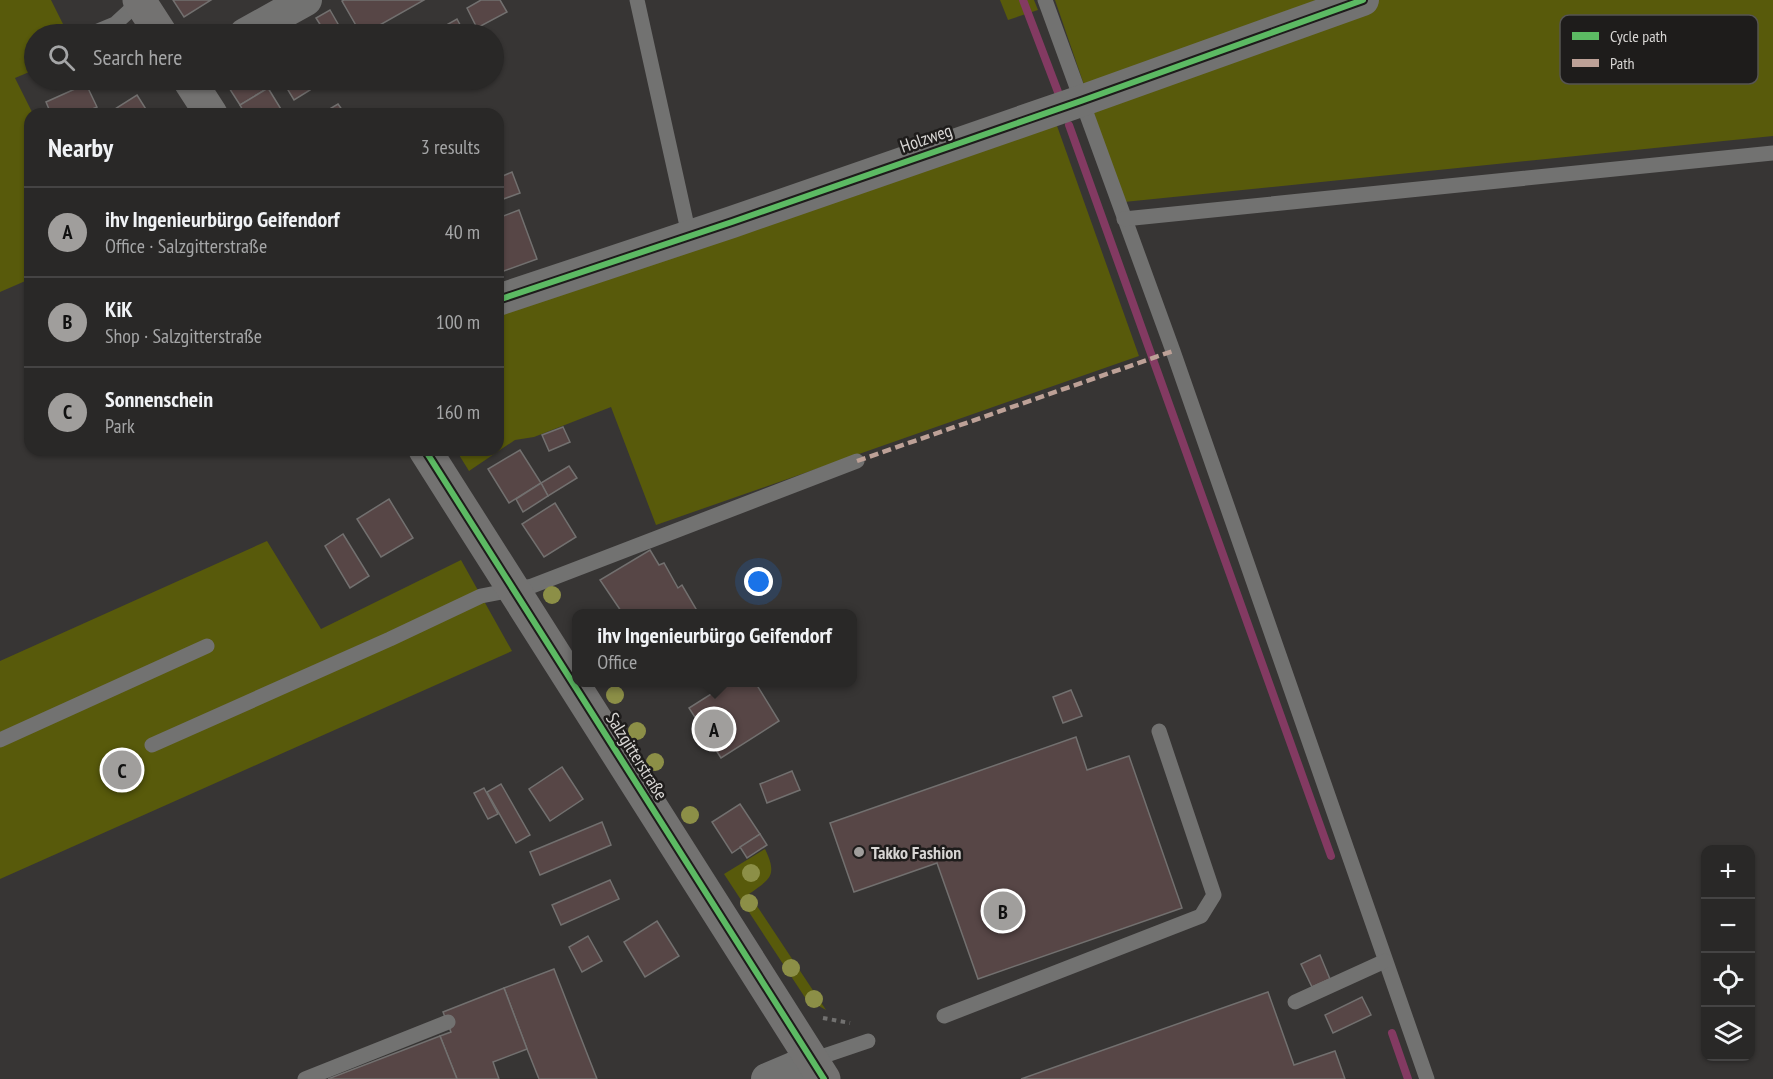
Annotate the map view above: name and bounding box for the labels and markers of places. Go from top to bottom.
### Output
pin: A [694,706,734,752]
pin: C [102,748,142,792]
place label: Takko Fashion [871,841,961,864]
marker: Takko Fashion [852,845,866,859]
pin: B [984,888,1022,934]

